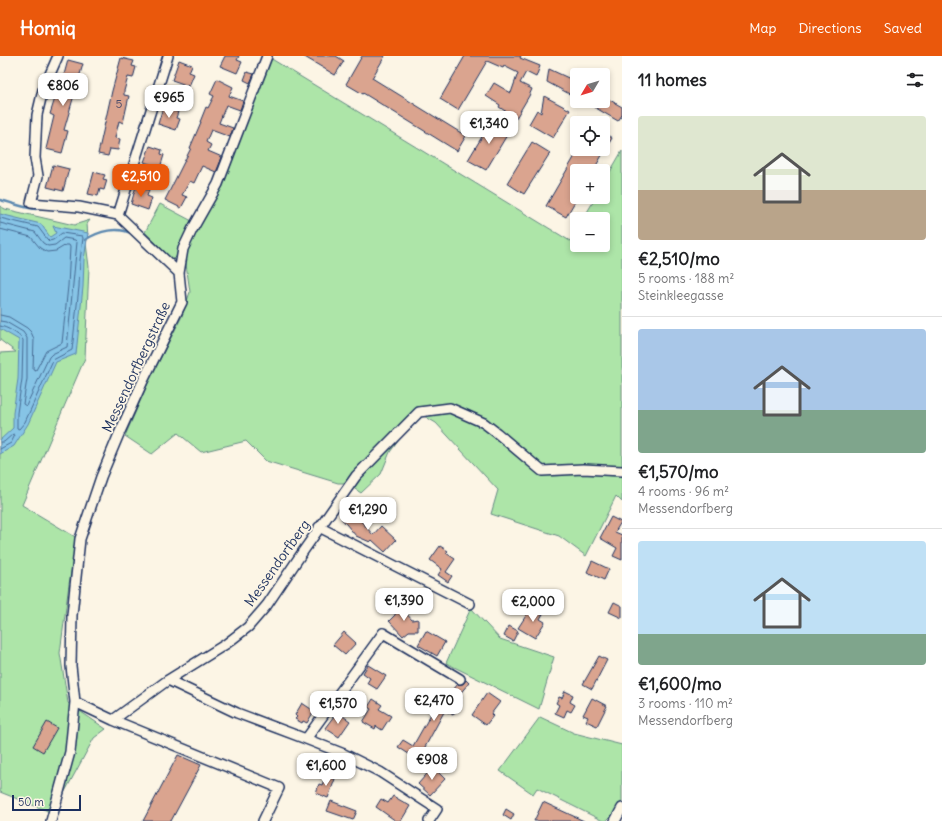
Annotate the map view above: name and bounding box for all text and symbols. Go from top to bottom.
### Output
text: Homiq [20,16,76,40]
text: Map [749,19,776,37]
text: Directions [798,19,862,37]
text: Saved [884,19,922,37]
north arrow [570,68,610,108]
map controls [570,68,610,252]
text: 11 homes [638,69,707,91]
icon: filters [904,69,926,91]
pin: €806 [39,73,87,107]
text: €806 [47,77,79,94]
pin: €965 [145,85,193,119]
text: €965 [154,89,184,106]
house number: 5 [116,96,123,111]
pin: €1,340 [456,111,522,145]
text: €1,340 [469,115,509,132]
button: locate [570,116,610,156]
icon: home [746,142,818,214]
pin: €2,510 [108,164,174,198]
button: + [570,164,610,204]
text: €2,510 [121,168,161,185]
button: − [570,212,610,252]
text: €2,510/mo [638,248,720,270]
text: 5 rooms · 188 m² [638,270,734,287]
text: Steinkleegasse [638,287,724,304]
street label: Messendorfbergstraße [98,299,174,435]
icon: home [746,355,818,427]
text: €1,570/mo [638,461,719,483]
text: 4 rooms · 96 m² [638,483,729,500]
pin: €1,290 [335,497,401,531]
text: Messendorfberg [638,500,733,517]
text: €1,290 [348,501,388,518]
street label: Messendorfberg [240,516,314,610]
icon: home [746,567,818,639]
pin: €1,390 [371,588,437,622]
pin: €2,000 [500,589,566,623]
text: €1,390 [384,592,424,609]
text: €2,000 [511,593,555,610]
text: €1,600/mo [638,673,721,695]
pin: €2,470 [401,688,467,722]
pin: €1,570 [305,691,371,725]
text: €2,470 [414,692,454,709]
text: €1,570 [319,695,357,712]
text: 3 rooms · 110 m² [638,695,733,712]
text: Messendorfberg [638,712,733,729]
pin: €908 [408,747,456,781]
text: €908 [416,751,448,768]
pin: €1,600 [293,753,359,787]
text: €1,600 [306,757,346,774]
scale bar [12,793,81,812]
text: 50 m [18,795,44,809]

